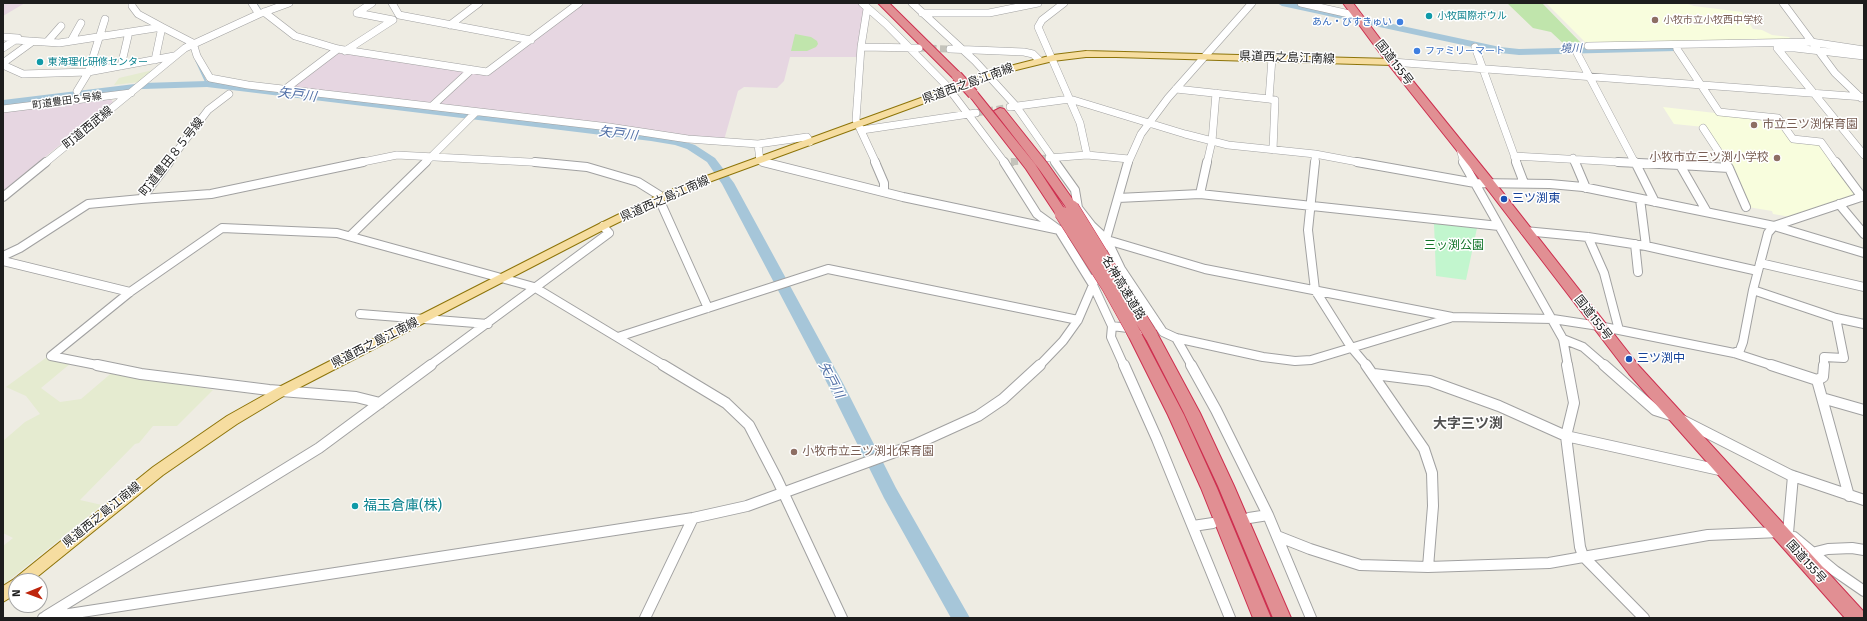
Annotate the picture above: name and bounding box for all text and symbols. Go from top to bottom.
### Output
place label: 小牧国際ボウル [1437,10,1507,22]
marker: 小牧国際ボウル [1424,11,1434,21]
place label: 小牧市立小牧西中学校 [1663,14,1763,26]
marker: 小牧市立小牧西中学校 [1650,15,1660,25]
place label: あん・びすきゅい [1312,16,1392,28]
marker: あん・びすきゅい [1395,17,1405,27]
street label: 国道155号 [1372,38,1416,88]
water label: 境川 [1560,42,1582,56]
place label: ファミリーマート [1425,45,1505,57]
marker: ファミリーマート [1412,46,1422,56]
street label: 県道西之島江南線 [1239,49,1335,67]
place label: 東海理化研修センター [48,56,148,68]
marker: 東海理化研修センター [35,57,45,67]
street label: 県道西之島江南線 [920,61,1016,107]
water label: 矢戸川 [277,85,317,105]
street label: 町道豊田５号線 [32,90,102,112]
street label: 町道西武線 [60,104,116,152]
street label: 町道豊田８５号線 [137,115,207,199]
place label: 市立三ツ渕保育園 [1762,118,1858,132]
marker: 市立三ツ渕保育園 [1749,120,1759,130]
water label: 矢戸川 [598,124,638,144]
place label: 小牧市立三ツ渕小学校 [1649,151,1769,165]
marker: 小牧市立三ツ渕小学校 [1772,153,1782,163]
street label: 県道西之島江南線 [618,173,712,225]
place label: 三ツ渕東 [1512,192,1560,206]
marker: 三ツ渕東 [1499,194,1509,204]
park label: 三ッ渕公園 [1424,239,1484,253]
street label: 名神高速道路 [1098,253,1148,323]
street label: 国道155号 [1571,293,1615,343]
street label: 県道西之島江南線 [329,315,421,371]
place label: 三ツ渕中 [1637,352,1685,366]
marker: 三ツ渕中 [1624,354,1634,364]
water label: 矢戸川 [815,359,847,401]
district label: 大字三ツ渕 [1433,416,1503,432]
place label: 小牧市立三ツ渕北保育園 [802,445,934,459]
marker: 小牧市立三ツ渕北保育園 [789,447,799,457]
street label: 県道西之島江南線 [60,479,144,551]
place label: 福玉倉庫(株) [363,498,442,514]
marker: 福玉倉庫(株) [350,501,360,511]
street label: 国道155号 [1783,537,1829,587]
north arrow [8,573,48,613]
text: N [10,589,23,597]

